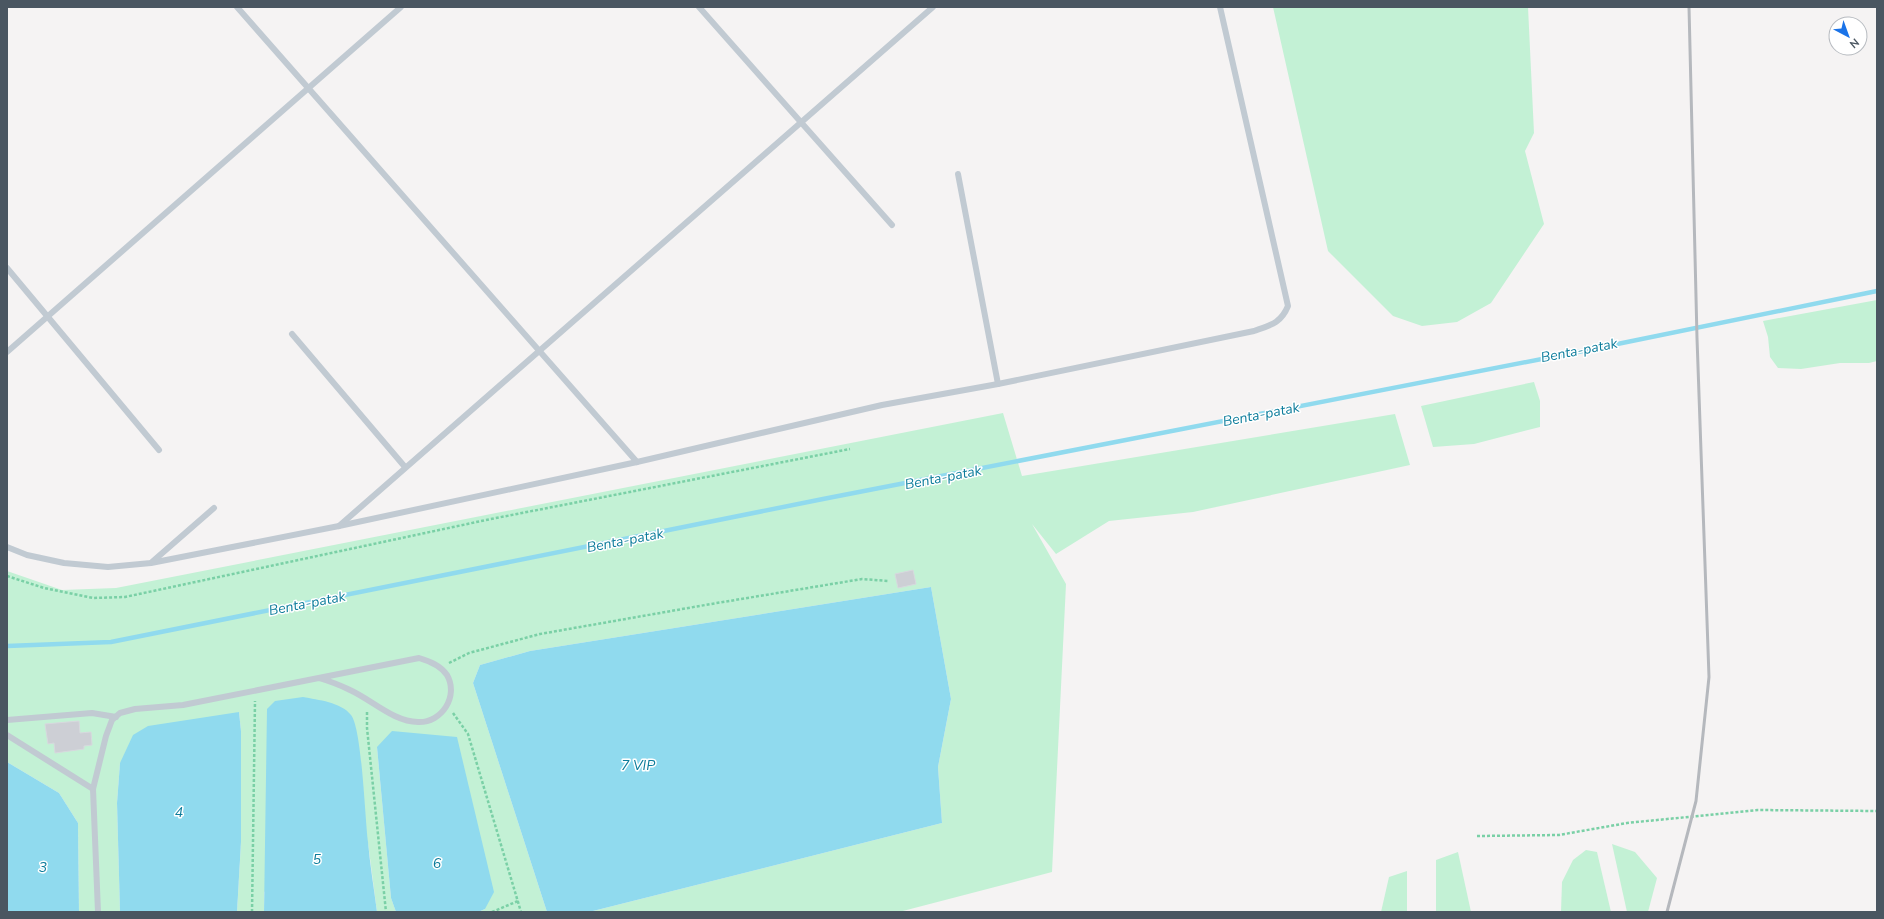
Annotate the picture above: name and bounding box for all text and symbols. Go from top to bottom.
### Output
north arrow [1828,16,1868,56]
text: N [1846,35,1862,52]
water label: Benta-patak [1539,334,1620,367]
water label: Benta-patak [1221,398,1302,431]
water label: Benta-patak [903,461,984,494]
water label: Benta-patak [585,524,666,557]
water label: Benta-patak [267,587,348,620]
water label: 7 VIP [621,756,655,775]
water label: 4 [175,803,183,822]
water label: 5 [313,850,322,869]
water label: 6 [433,854,442,873]
water label: 3 [39,858,47,877]

